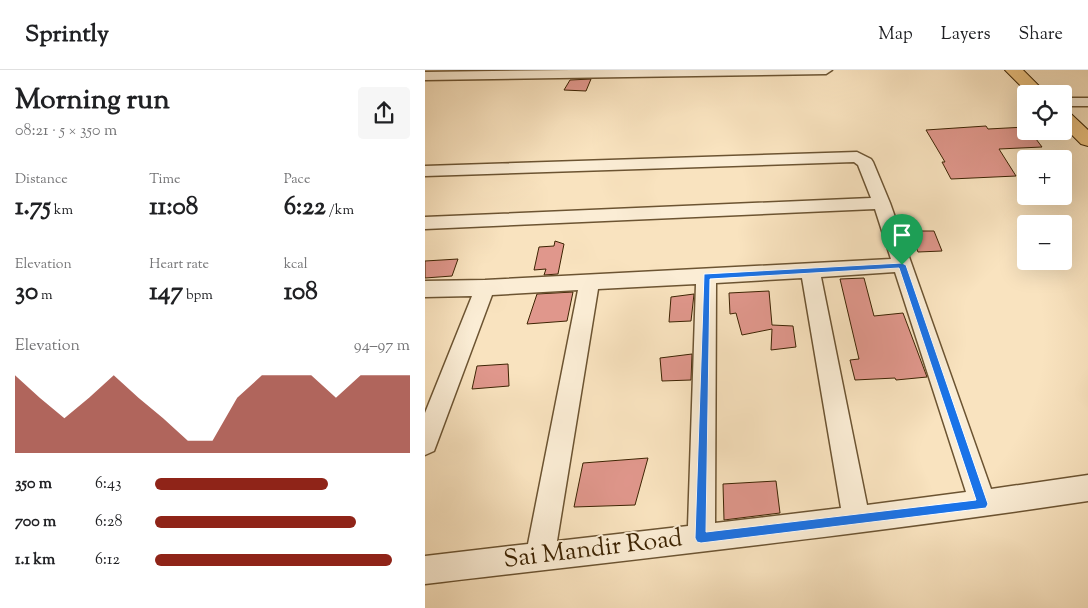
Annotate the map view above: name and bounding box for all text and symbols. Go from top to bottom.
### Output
text: Sprintly [25,18,109,52]
text: Map [878,22,913,48]
text: Layers [941,22,991,48]
text: Share [1019,22,1063,48]
text: Morning run [15,81,170,121]
map controls [1017,85,1072,270]
button: locate [1017,85,1072,140]
button: share [358,87,410,139]
text: 08:21 · 5 × 350 m [15,120,117,143]
button: + [1017,150,1072,205]
text: Distance [15,170,68,190]
text: Time [149,170,180,190]
text: Pace [284,170,310,190]
text: 1.75 [15,190,51,226]
text: 11:08 [149,190,198,226]
text: 6:22 [284,190,326,226]
text: km [51,201,73,221]
text: /km [326,201,354,221]
pin [881,214,923,265]
button: − [1017,215,1072,270]
icon: arrive [888,221,916,249]
text: Elevation [15,255,72,275]
text: Heart rate [149,255,209,275]
text: kcal [284,255,308,275]
text: 30 [15,275,38,311]
text: 147 [149,275,183,311]
text: 108 [284,275,318,311]
text: m [38,286,53,306]
text: bpm [183,286,213,306]
text: Elevation [15,335,80,358]
text: 94–97 m [354,335,410,358]
text: 350 m [15,473,52,496]
text: 6:43 [95,473,121,496]
text: 700 m [15,511,56,534]
text: 6:28 [95,511,122,534]
street label: Sai Mandir Road [502,521,684,579]
text: 1.1 km [15,549,55,572]
text: 6:12 [95,549,120,572]

